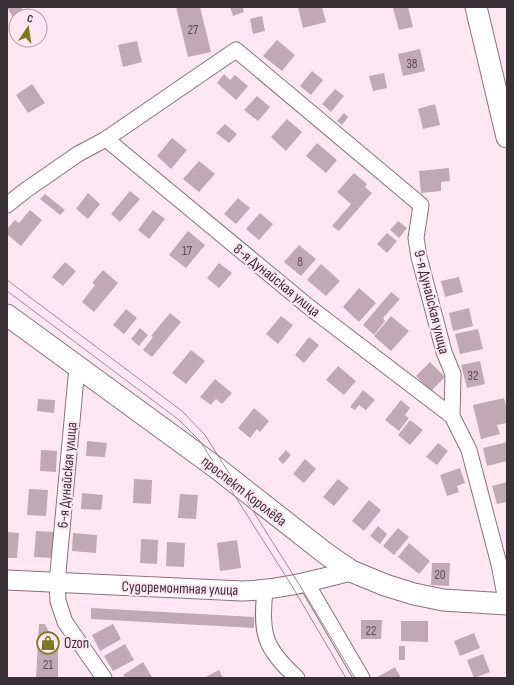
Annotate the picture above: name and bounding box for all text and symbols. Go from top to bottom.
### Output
north arrow [8,8,48,48]
text: С [26,12,35,26]
house number: 27 [188,22,199,38]
house number: 38 [406,56,418,72]
street label: 8-я Дунайская улица [229,240,324,321]
house number: 17 [182,243,193,259]
street label: 9-я Дунайская улица [409,248,454,356]
house number: 8 [297,254,303,270]
house number: 32 [468,368,478,384]
street label: 6-я Дунайская улица [53,421,82,529]
street label: проспект Королёва [197,452,290,531]
house number: 20 [434,567,446,583]
street label: Судоремонтная улица [121,577,239,600]
house number: 22 [366,623,376,639]
shop icon: Ozon [35,630,61,656]
place label: Ozon [64,634,89,653]
house number: 21 [43,657,53,673]

